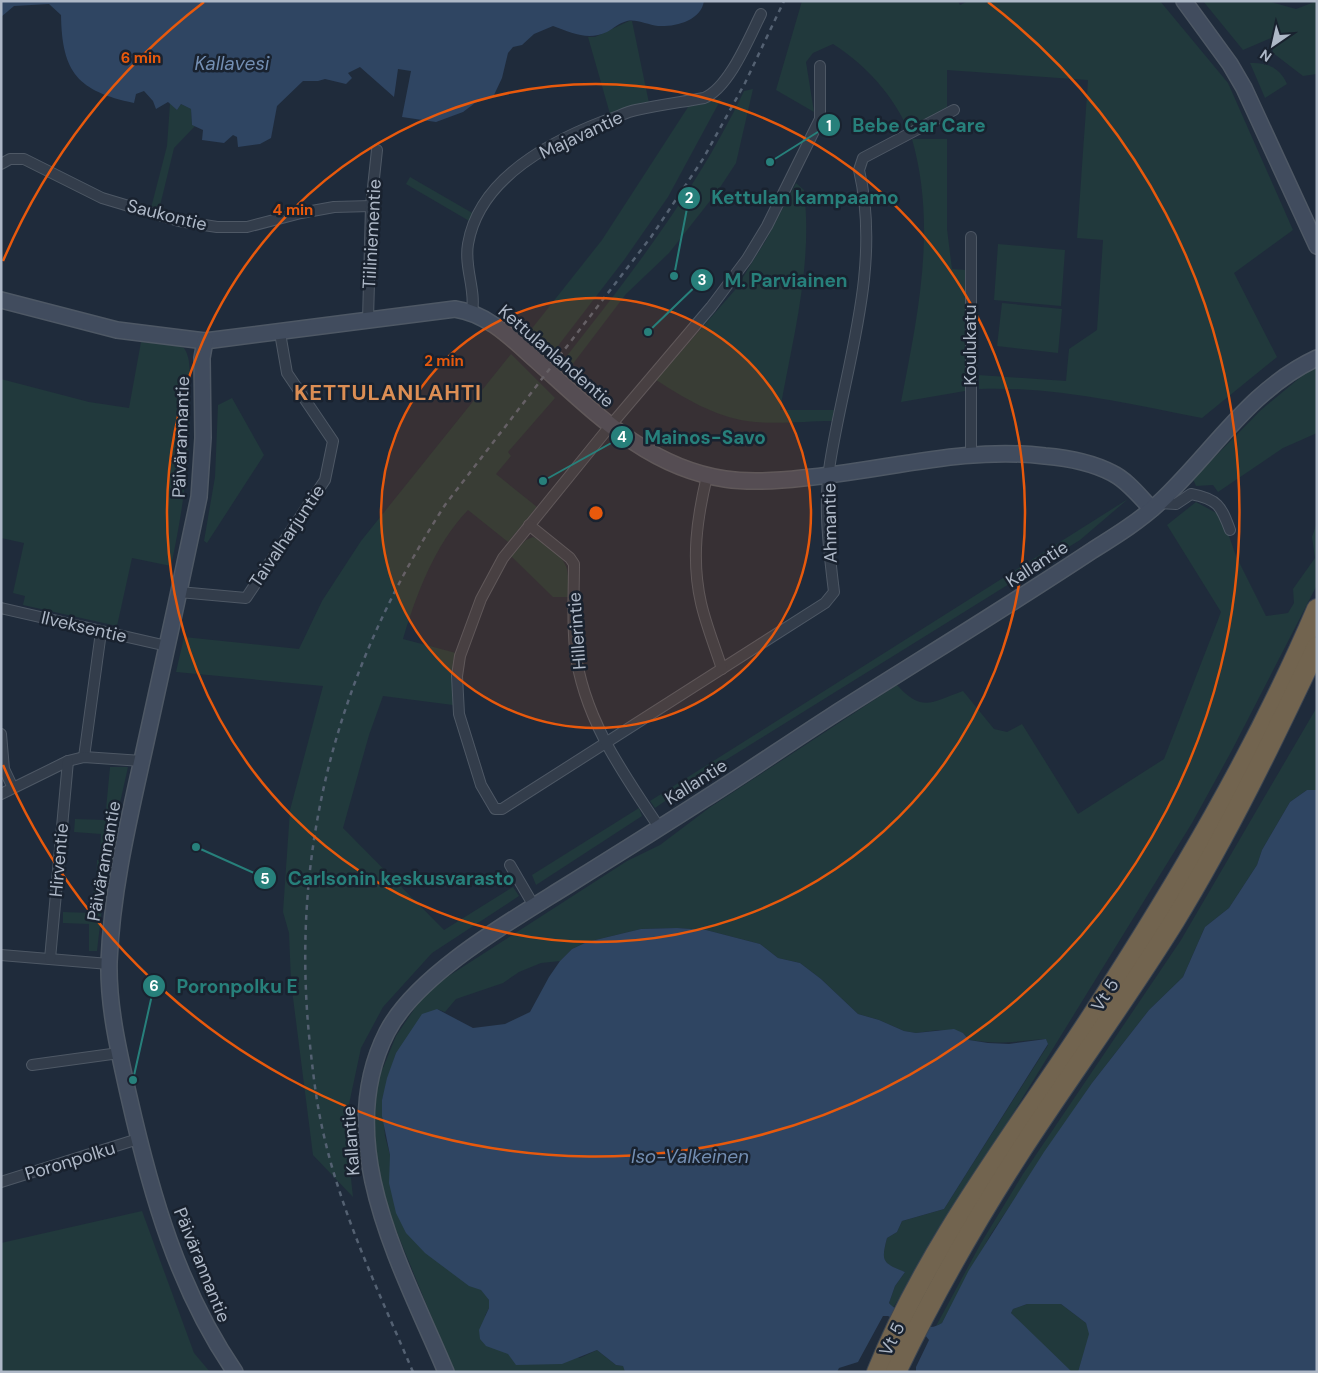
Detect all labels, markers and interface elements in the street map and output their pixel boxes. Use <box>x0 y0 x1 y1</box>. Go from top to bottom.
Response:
north arrow <box>1248 20 1298 70</box>
text: N <box>1256 45 1275 66</box>
text: 6 min <box>121 48 161 68</box>
water label: Kallavesi <box>195 51 270 76</box>
street label: Majavantie <box>535 105 627 165</box>
callout: Bebe Car Care <box>817 108 995 142</box>
text: Bebe Car Care <box>852 113 986 138</box>
text: 1 <box>826 116 832 136</box>
street label: Tiiliniementie <box>357 178 387 290</box>
callout: Kettulan kampaamo <box>677 181 909 215</box>
text: Kettulan kampaamo <box>711 185 899 210</box>
text: 2 <box>685 188 694 208</box>
street label: Saukontie <box>125 193 209 237</box>
text: 4 min <box>273 200 313 220</box>
callout: M. Parviainen <box>689 263 857 297</box>
text: M. Parviainen <box>724 268 848 293</box>
text: 3 <box>697 270 707 290</box>
street label: Kettulanlahdentie <box>493 299 619 413</box>
street label: Koulukatu <box>958 304 982 386</box>
text: 2 min <box>424 351 464 371</box>
street label: Päivärannantie <box>167 376 195 498</box>
district label: KETTULANLAHTI <box>294 378 482 407</box>
callout: Mainos-Savo <box>609 420 776 454</box>
text: Mainos-Savo <box>644 425 766 450</box>
text: 4 <box>617 427 627 447</box>
street label: Taivalharjuntie <box>244 480 330 592</box>
street label: Ahmantie <box>817 483 843 563</box>
centre of rings <box>587 504 605 522</box>
street label: Kallantie <box>1001 535 1073 593</box>
street label: Hillerintie <box>562 591 592 671</box>
street label: Ilveksentie <box>39 605 129 649</box>
street label: Kallantie <box>660 753 732 811</box>
street label: Päivärannantie <box>82 799 126 923</box>
street label: Hirventie <box>44 822 74 898</box>
callout: Carlsonin keskusvarasto <box>252 861 524 895</box>
text: Carlsonin keskusvarasto <box>288 866 514 891</box>
text: 5 <box>260 869 270 889</box>
callout: Poronpolku E <box>141 969 307 1003</box>
text: Poronpolku E <box>176 974 298 999</box>
street label: Vt 5 <box>1086 974 1124 1016</box>
text: 6 <box>149 976 159 996</box>
street label: Kallantie <box>337 1105 365 1177</box>
street label: Poronpolku <box>22 1136 118 1186</box>
water label: Iso-Valkeinen <box>631 1144 749 1169</box>
street label: Päivärannantie <box>168 1204 236 1326</box>
street label: Vt 5 <box>874 1318 910 1360</box>

